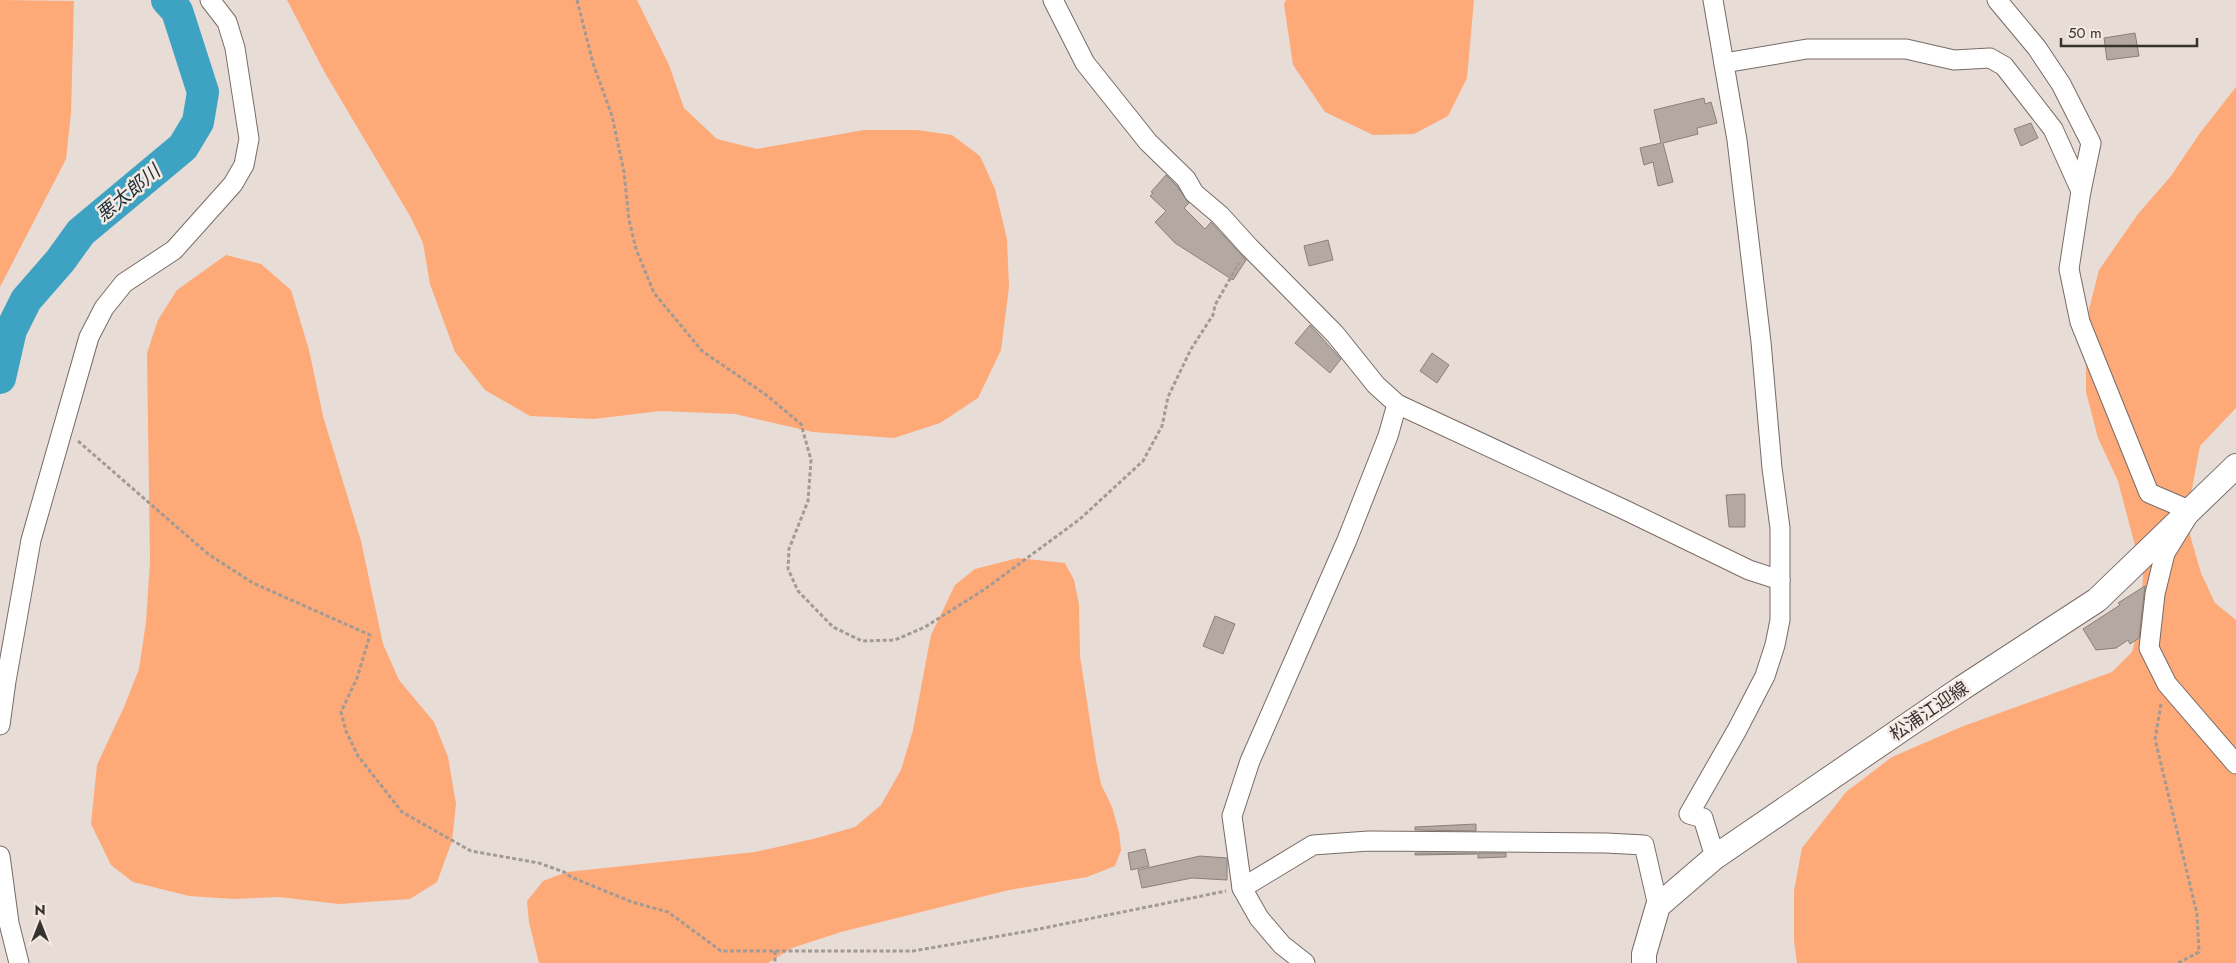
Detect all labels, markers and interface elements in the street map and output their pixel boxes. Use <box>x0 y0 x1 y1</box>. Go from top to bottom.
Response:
scale bar <box>2061 15 2197 47</box>
text: 50 m <box>2068 22 2102 44</box>
water label: 悪太郎川 <box>90 157 167 228</box>
street label: 松浦江迎線 <box>1884 675 1974 747</box>
north arrow <box>15 898 65 948</box>
text: N <box>34 900 46 920</box>

